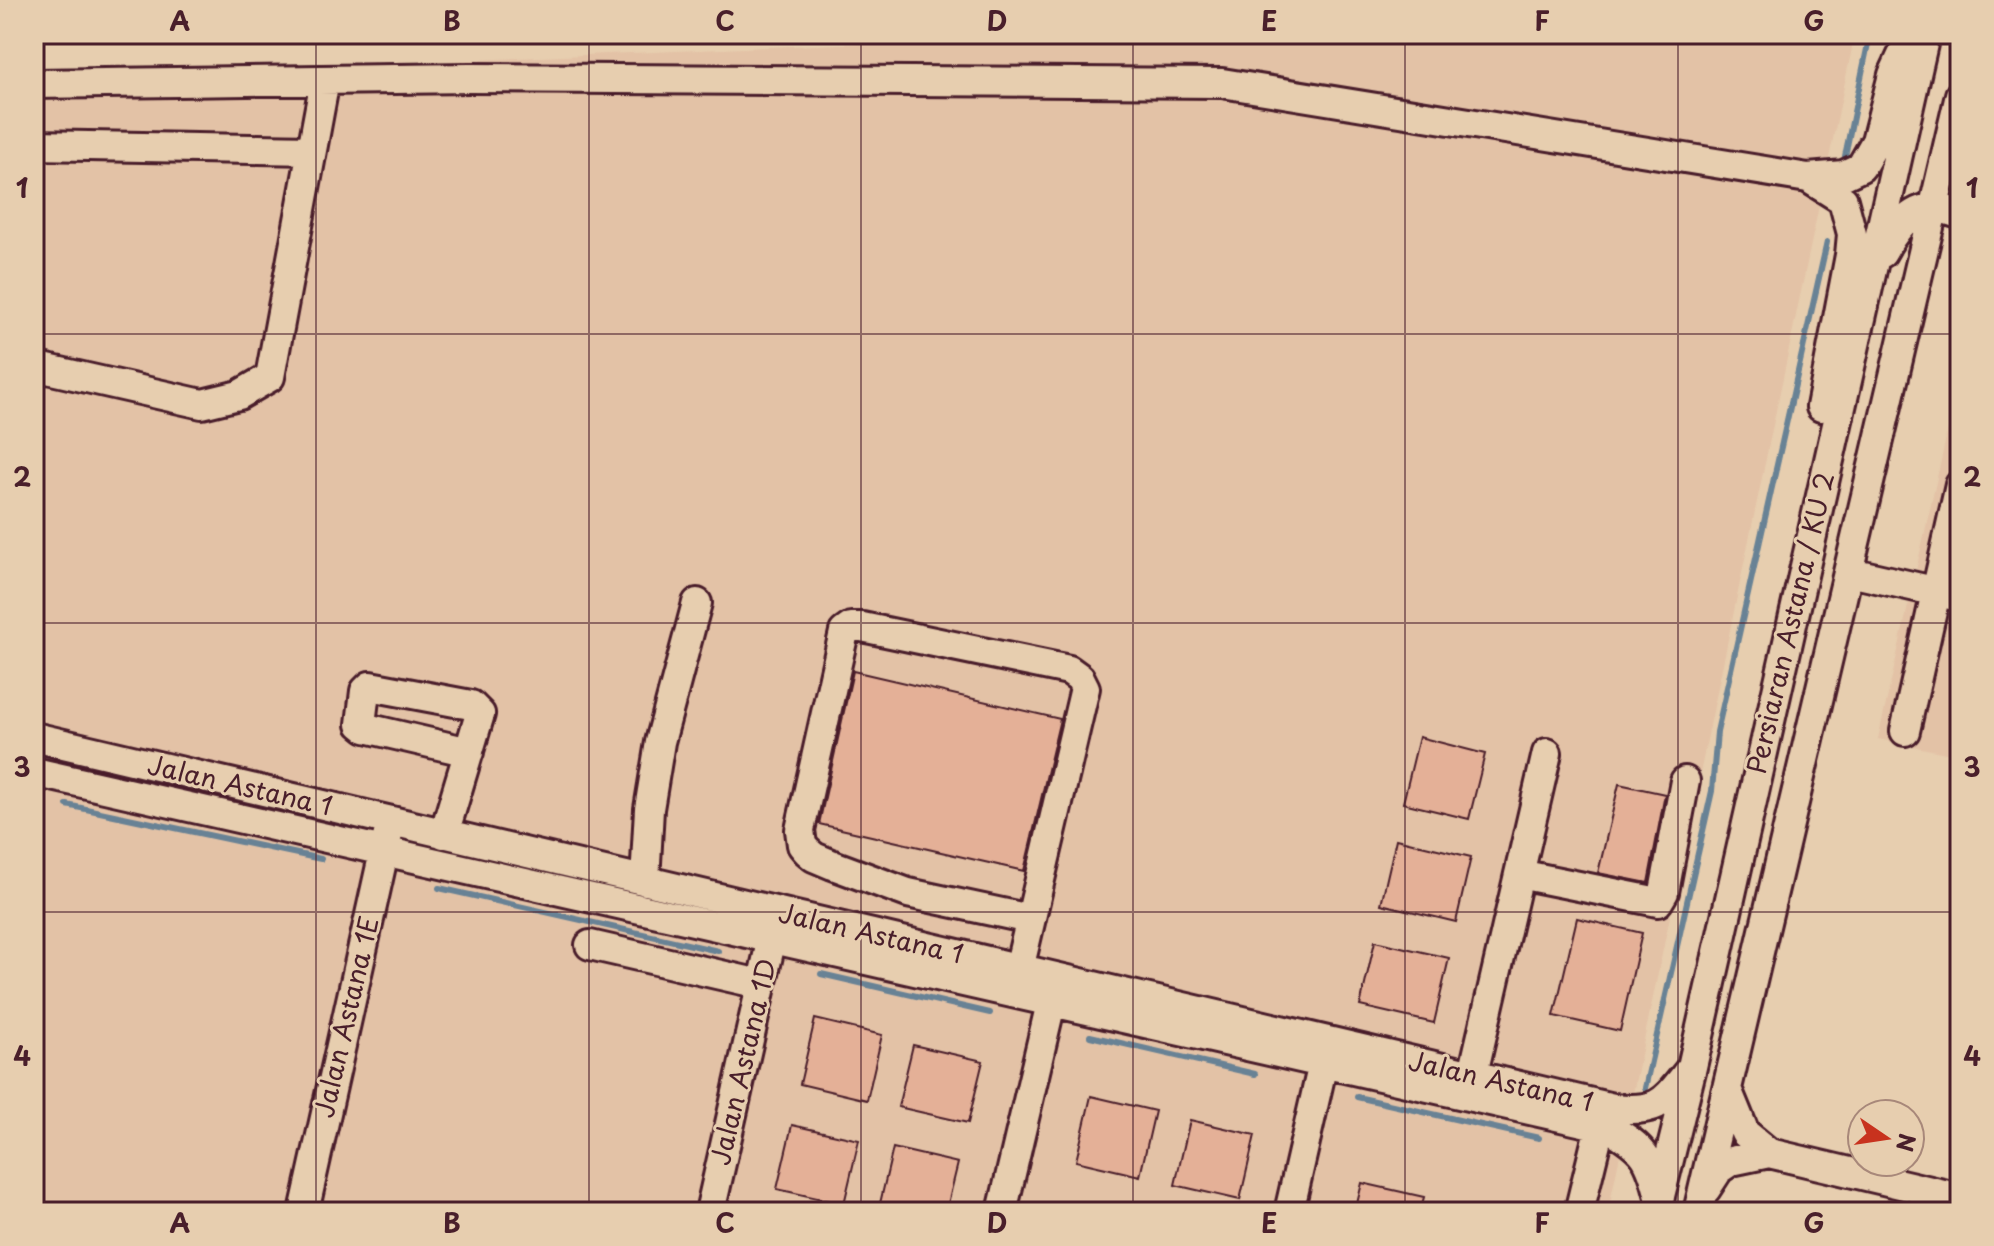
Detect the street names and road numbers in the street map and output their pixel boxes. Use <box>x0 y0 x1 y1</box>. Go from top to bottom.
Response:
street label: Persiaran Astana / KU 2 <box>1736 468 1843 777</box>
street label: Jalan Astana 1 <box>144 744 337 825</box>
street label: Jalan Astana 1 <box>775 892 968 973</box>
street label: Jalan Astana 1E <box>303 912 388 1121</box>
street label: Jalan Astana 1D <box>700 954 785 1169</box>
street label: Jalan Astana 1 <box>1405 1040 1598 1121</box>

